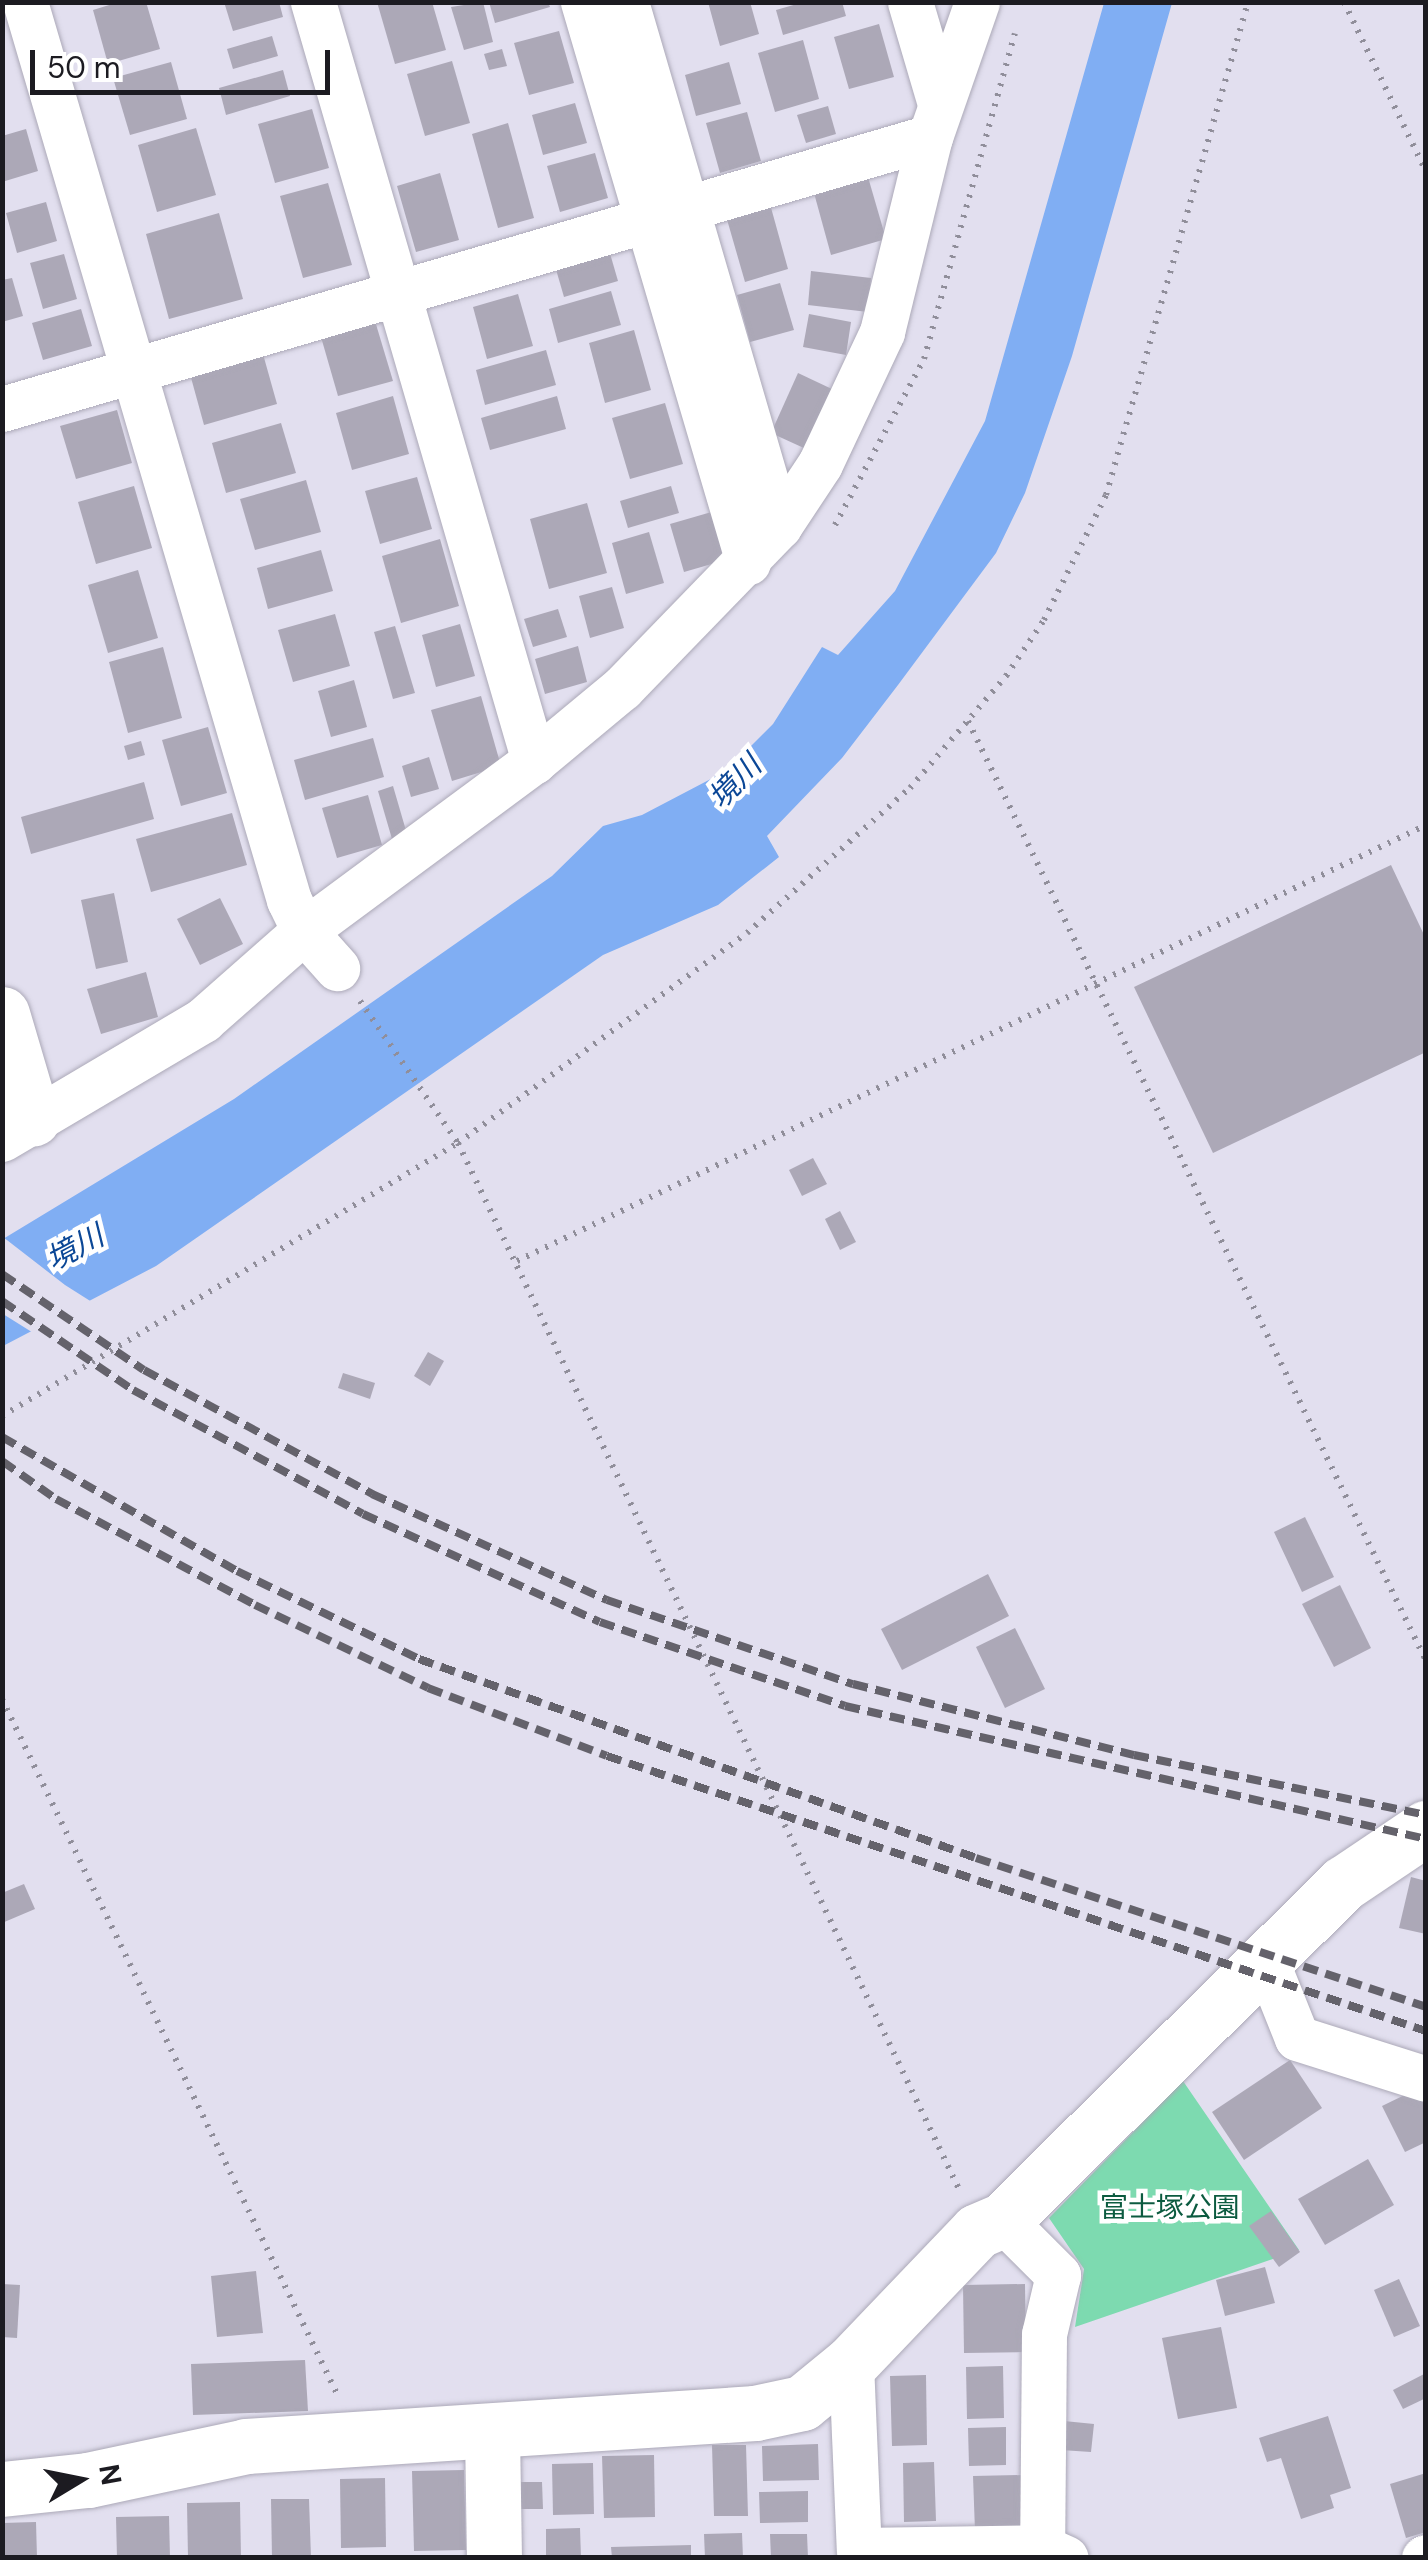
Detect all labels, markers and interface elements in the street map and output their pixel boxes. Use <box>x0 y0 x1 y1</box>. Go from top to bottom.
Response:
scale bar <box>35 30 335 92</box>
text: 50 m <box>47 48 121 87</box>
water label: 境川 <box>701 748 769 816</box>
water label: 境川 <box>40 1218 110 1278</box>
park label: 富士塚公園 <box>1100 2191 1240 2225</box>
north arrow <box>30 2430 130 2530</box>
text: N <box>90 2461 130 2488</box>

